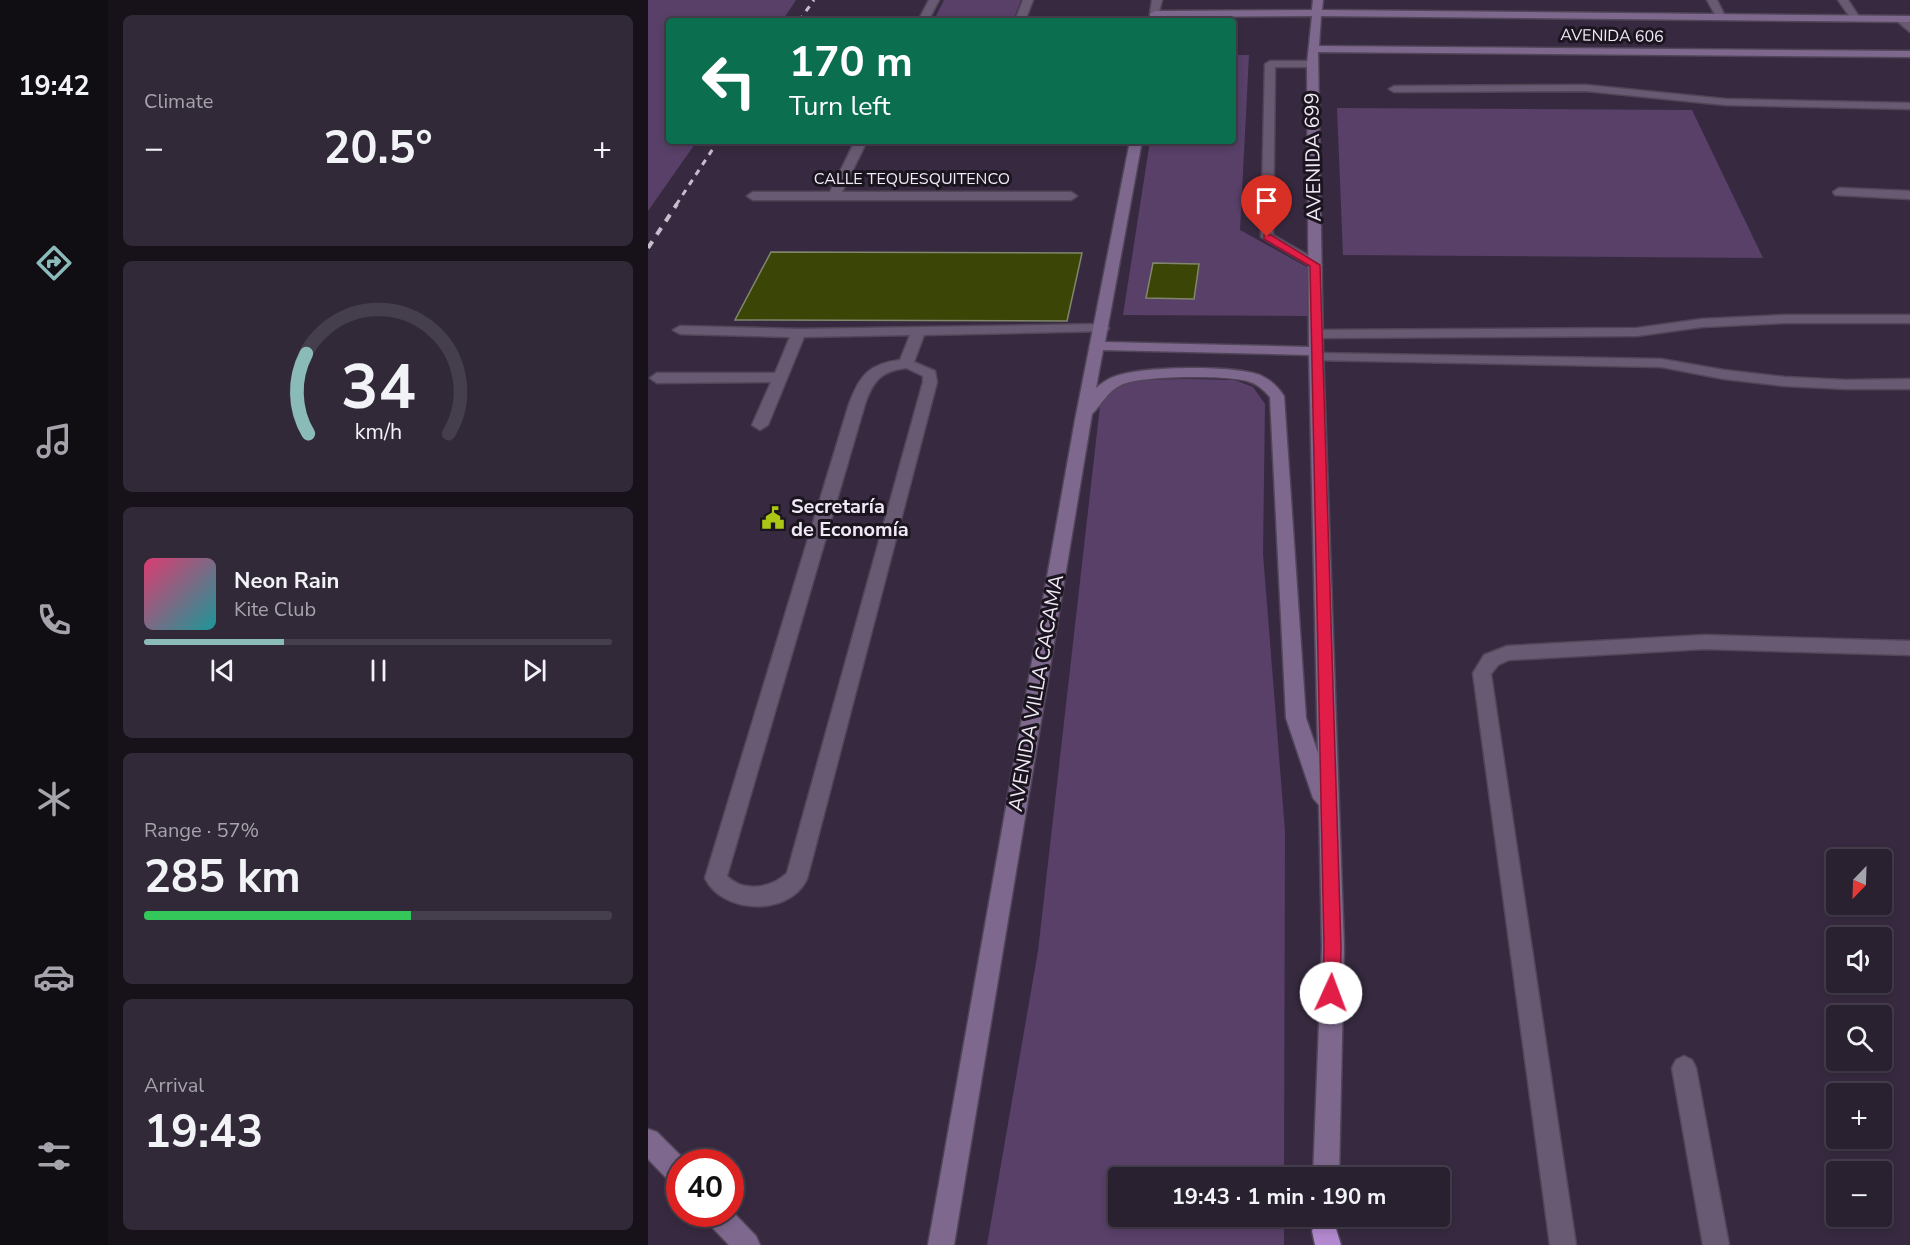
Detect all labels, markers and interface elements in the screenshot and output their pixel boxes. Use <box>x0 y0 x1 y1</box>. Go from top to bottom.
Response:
street label: AVENIDA 606 <box>1560 24 1664 48</box>
text: 170 m <box>789 34 913 91</box>
icon: left <box>690 42 768 120</box>
text: 19:42 <box>18 68 90 105</box>
text: Climate <box>144 88 213 115</box>
text: Turn left <box>789 88 890 125</box>
street label: AVENIDA 699 <box>1298 92 1328 222</box>
text: 20.5° <box>323 118 433 179</box>
text: − <box>144 126 164 171</box>
text: + <box>592 126 612 171</box>
street label: CALLE TEQUESQUITENCO <box>814 168 1010 190</box>
pin <box>1241 175 1292 237</box>
icon: arrive <box>1250 184 1283 217</box>
icon: directions <box>33 242 75 284</box>
text: 34 <box>341 345 415 430</box>
text: km/h <box>354 417 402 447</box>
icon: music <box>33 420 75 462</box>
place label: Secretaría de Economía <box>791 493 909 543</box>
public building icon: Secretaría de Economía <box>760 505 786 531</box>
text: Neon Rain <box>234 566 339 596</box>
street label: AVENIDA VILLA CACAMA <box>1002 572 1070 813</box>
text: Kite Club <box>234 596 316 623</box>
icon: phone <box>33 599 75 641</box>
icon: previous <box>206 654 239 687</box>
icon: pause <box>362 654 395 687</box>
icon: next <box>518 654 551 687</box>
icon: climate <box>33 778 75 820</box>
text: Range · 57% <box>144 817 259 844</box>
text: 285 km <box>144 847 301 908</box>
north arrow <box>1826 849 1892 915</box>
map controls <box>1826 849 1892 1227</box>
button: sound <box>1826 927 1892 993</box>
icon: car <box>33 956 75 998</box>
position arrow <box>1299 961 1363 1025</box>
button: search <box>1826 1005 1892 1071</box>
text: Arrival <box>144 1072 204 1099</box>
button: + <box>1826 1083 1892 1149</box>
text: 19:43 <box>144 1102 263 1163</box>
icon: filters <box>33 1135 75 1177</box>
speed limit sign: 40 <box>666 1149 744 1227</box>
button: − <box>1826 1161 1892 1227</box>
text: 19:43 · 1 min · 190 m <box>1172 1182 1386 1212</box>

